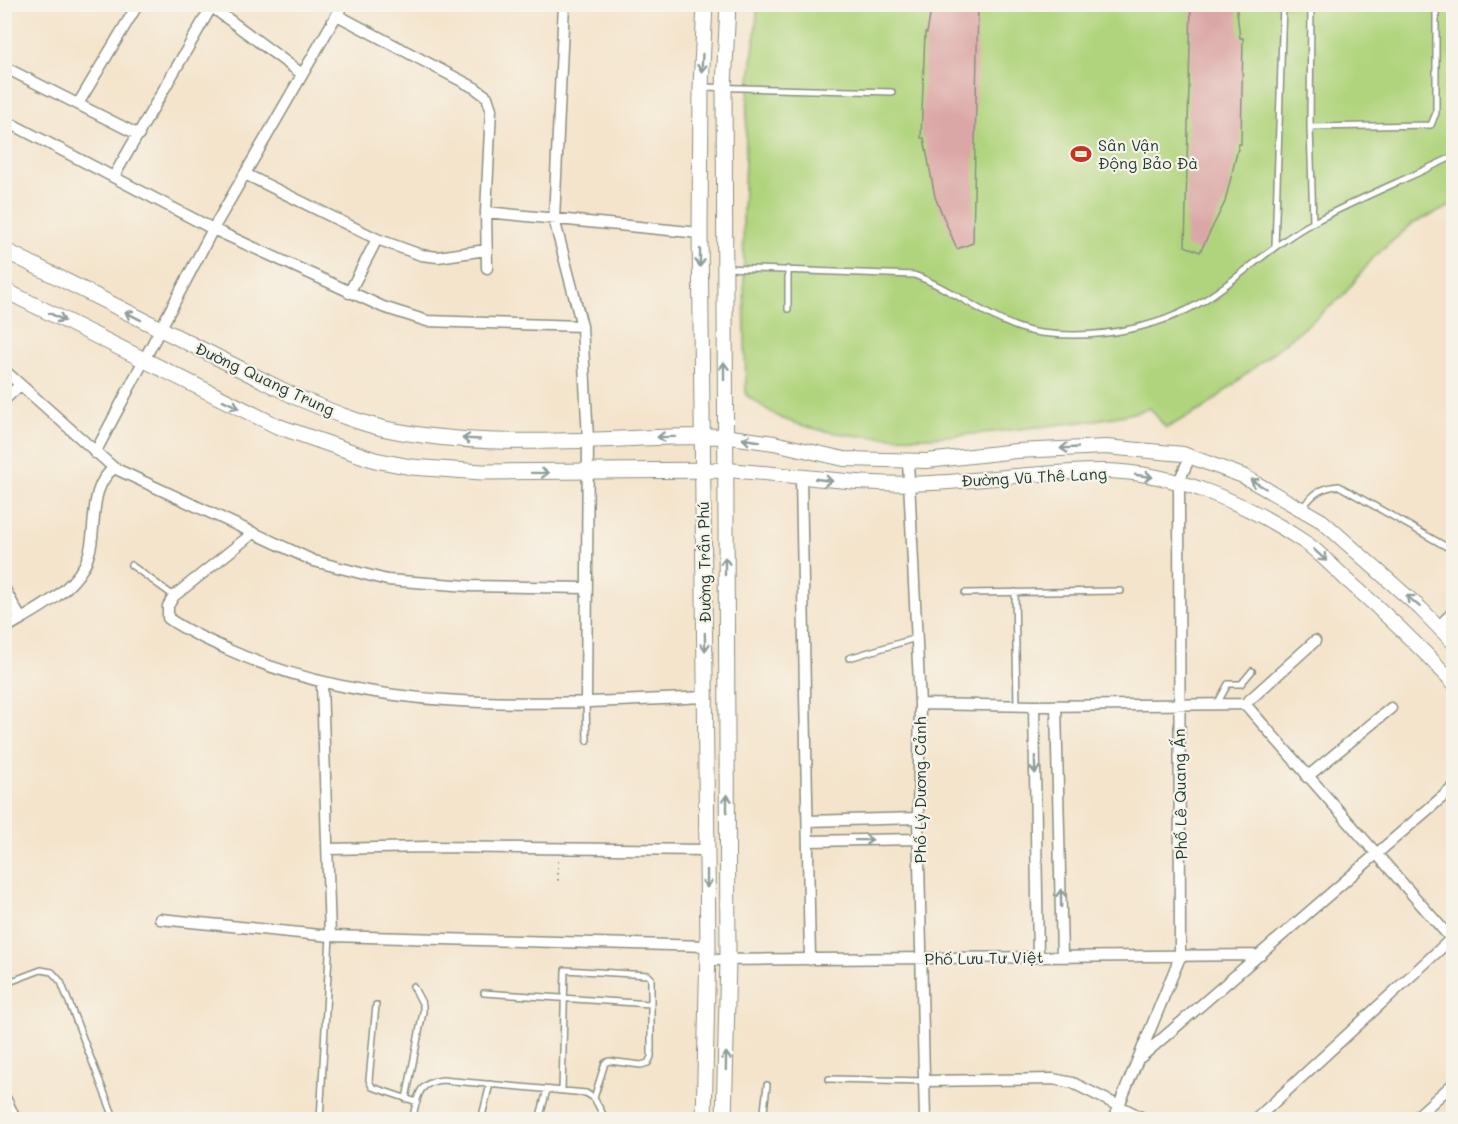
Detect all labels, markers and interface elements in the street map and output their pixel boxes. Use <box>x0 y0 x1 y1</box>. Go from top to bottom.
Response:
one-way arrow <box>696 52 707 72</box>
place label: Sân Vận Động Bảo Đà <box>1098 134 1198 173</box>
sports icon: Sân Vận Động Bảo Đà <box>1069 142 1093 166</box>
one-way arrow <box>694 247 706 267</box>
one-way arrow <box>125 309 143 321</box>
one-way arrow <box>47 312 65 323</box>
street label: Đường Quang Trung <box>192 337 338 420</box>
one-way arrow <box>718 362 730 382</box>
one-way arrow <box>222 398 240 410</box>
one-way arrow <box>656 431 676 443</box>
one-way arrow <box>461 433 481 444</box>
one-way arrow <box>742 434 761 445</box>
one-way arrow <box>1060 443 1080 454</box>
street label: Đường Vũ Thê Lang <box>961 462 1107 491</box>
one-way arrow <box>530 468 550 479</box>
one-way arrow <box>1134 471 1154 482</box>
one-way arrow <box>814 475 834 486</box>
one-way arrow <box>1250 478 1267 490</box>
street label: Đường Trần Phú <box>692 501 715 623</box>
one-way arrow <box>1312 548 1327 562</box>
one-way arrow <box>719 557 731 577</box>
one-way arrow <box>1406 594 1421 608</box>
one-way arrow <box>699 631 711 651</box>
street label: Phố Lý Dương Cảnh <box>909 716 930 864</box>
street label: Phố Lê Quang Ấn <box>1168 728 1191 860</box>
one-way arrow <box>1029 754 1041 774</box>
one-way arrow <box>721 794 733 814</box>
one-way arrow <box>853 834 873 846</box>
one-way arrow <box>701 868 713 888</box>
one-way arrow <box>1055 888 1067 908</box>
street label: Phố Lưu Tư Việt <box>924 946 1044 969</box>
one-way arrow <box>720 1052 732 1072</box>

